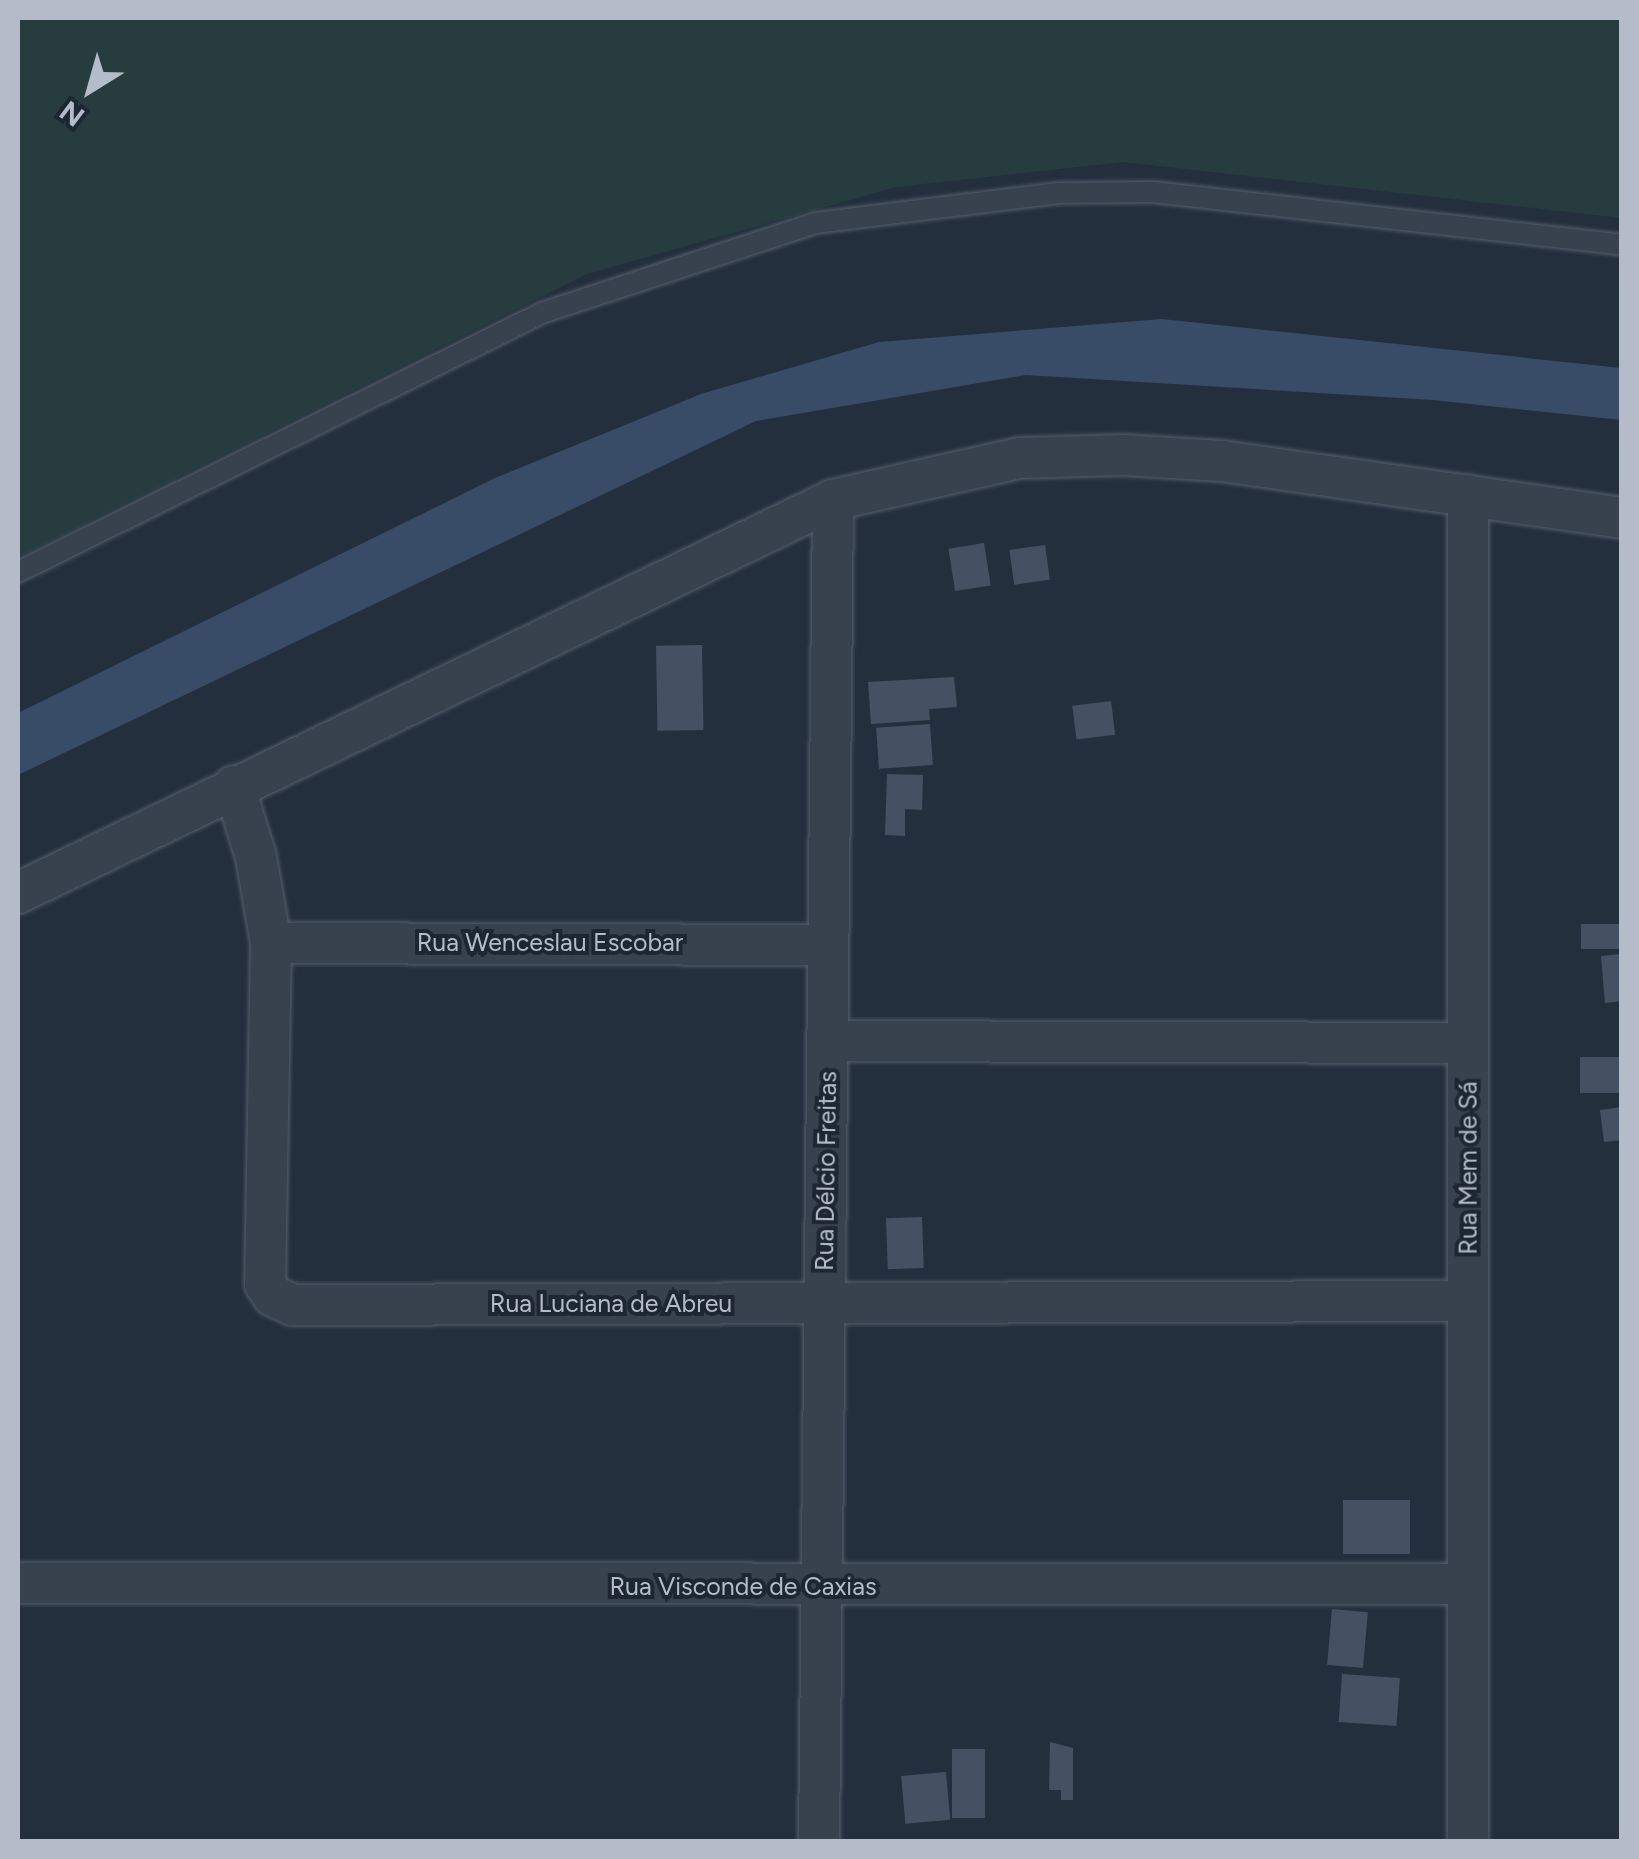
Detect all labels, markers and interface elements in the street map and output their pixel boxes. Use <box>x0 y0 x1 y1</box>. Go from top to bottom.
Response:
north arrow <box>40 40 140 140</box>
text: N <box>53 94 91 134</box>
street label: Rua Wenceslau Escobar <box>417 927 683 957</box>
street label: Rua Délcio Freitas <box>809 1071 843 1271</box>
street label: Rua Mem de Sá <box>1453 1081 1483 1255</box>
street label: Rua Luciana de Abreu <box>490 1288 732 1318</box>
street label: Rua Visconde de Caxias <box>609 1571 877 1601</box>

